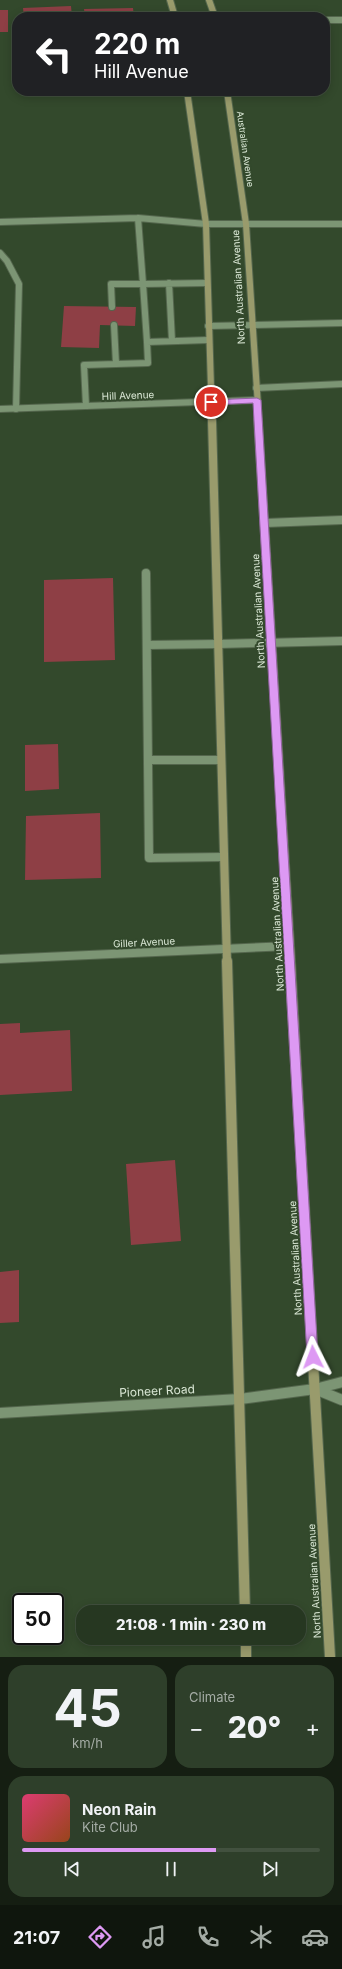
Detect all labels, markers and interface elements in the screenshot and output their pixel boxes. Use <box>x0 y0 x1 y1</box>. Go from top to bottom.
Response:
text: 220 m <box>94 27 180 61</box>
icon: left <box>28 28 80 80</box>
text: Hill Avenue <box>94 61 189 82</box>
street label: Australian Avenue <box>235 110 256 188</box>
street label: North Australian Avenue <box>229 229 247 344</box>
pin <box>194 385 228 419</box>
street label: Hill Avenue <box>101 388 155 402</box>
icon: arrive <box>200 391 222 413</box>
street label: North Australian Avenue <box>249 553 267 668</box>
street label: North Australian Avenue <box>268 876 286 991</box>
street label: Giller Avenue <box>113 934 176 950</box>
street label: North Australian Avenue <box>286 1200 304 1315</box>
position arrow <box>292 1336 334 1378</box>
street label: Pioneer Road <box>119 1381 195 1400</box>
street label: North Australian Avenue <box>305 1523 323 1638</box>
speed limit sign: 50 <box>12 1593 64 1645</box>
text: 21:08 · 1 min · 230 m <box>116 1615 266 1634</box>
text: 45 <box>53 1677 122 1740</box>
text: Climate <box>189 1689 235 1705</box>
text: 20° <box>228 1709 281 1745</box>
text: − <box>189 1715 204 1741</box>
text: + <box>305 1715 320 1741</box>
text: km/h <box>72 1735 103 1751</box>
text: Neon Rain <box>82 1800 156 1819</box>
text: Kite Club <box>82 1819 138 1835</box>
icon: previous <box>61 1858 83 1880</box>
icon: pause <box>160 1858 182 1880</box>
icon: next <box>259 1858 281 1880</box>
icon: directions <box>86 1923 114 1951</box>
icon: music <box>140 1923 168 1951</box>
icon: phone <box>194 1923 222 1951</box>
icon: climate <box>247 1923 275 1951</box>
icon: car <box>301 1923 329 1951</box>
text: 21:07 <box>13 1927 60 1948</box>

